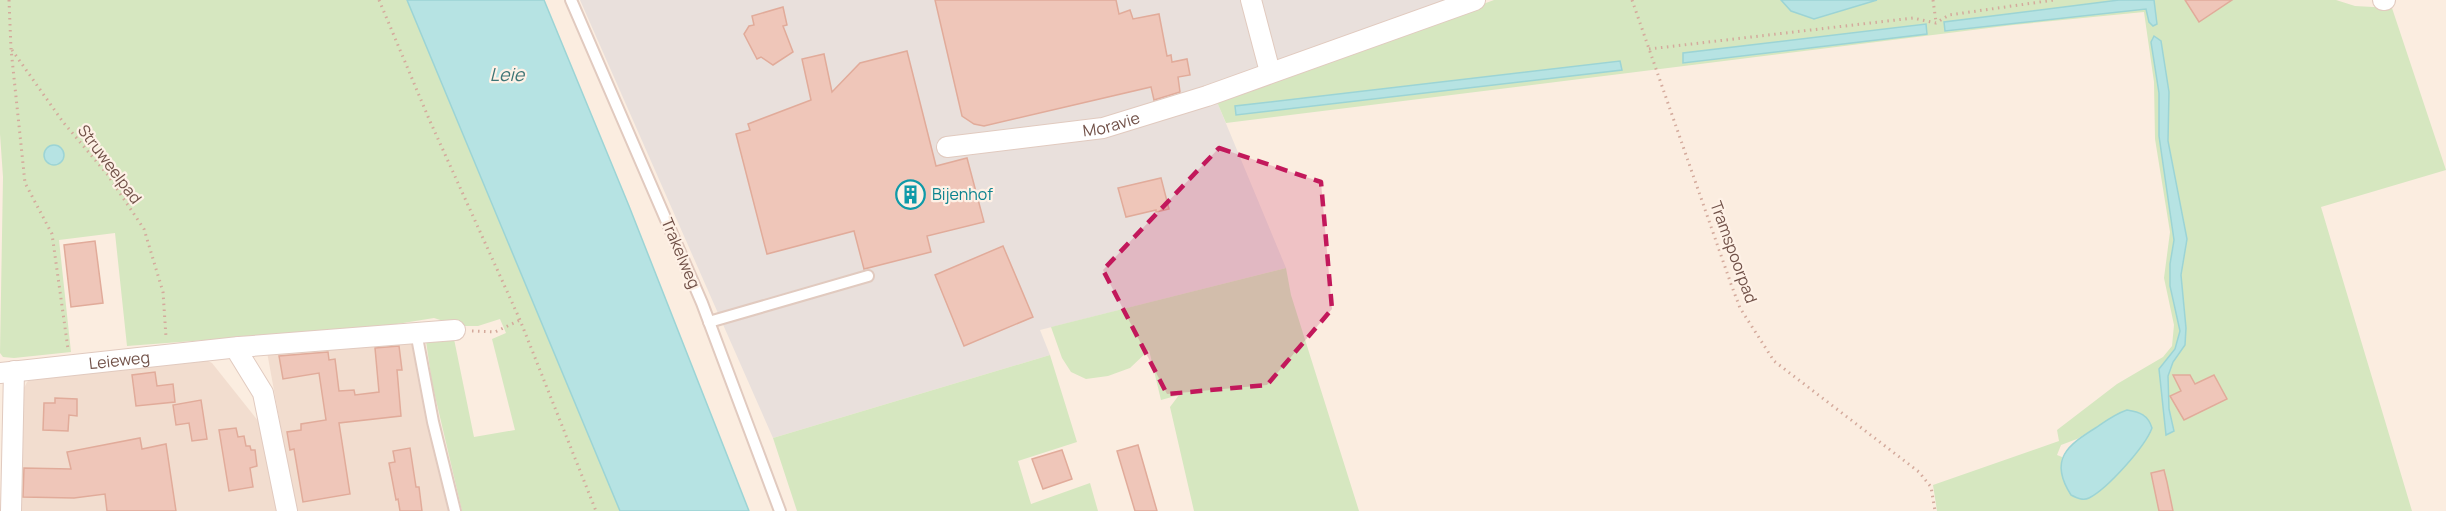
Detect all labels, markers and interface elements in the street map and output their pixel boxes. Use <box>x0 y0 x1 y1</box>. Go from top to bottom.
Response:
water label: Leie <box>490 62 526 86</box>
street label: Moravie <box>1082 106 1143 141</box>
street label: Struweelpad <box>73 120 147 208</box>
building icon: Bijenhof <box>895 178 927 210</box>
place label: Bijenhof <box>932 183 993 205</box>
street label: Tramspoorpad <box>1705 198 1763 306</box>
street label: Trakelweg <box>656 214 706 292</box>
street label: Leieweg <box>88 346 151 374</box>

